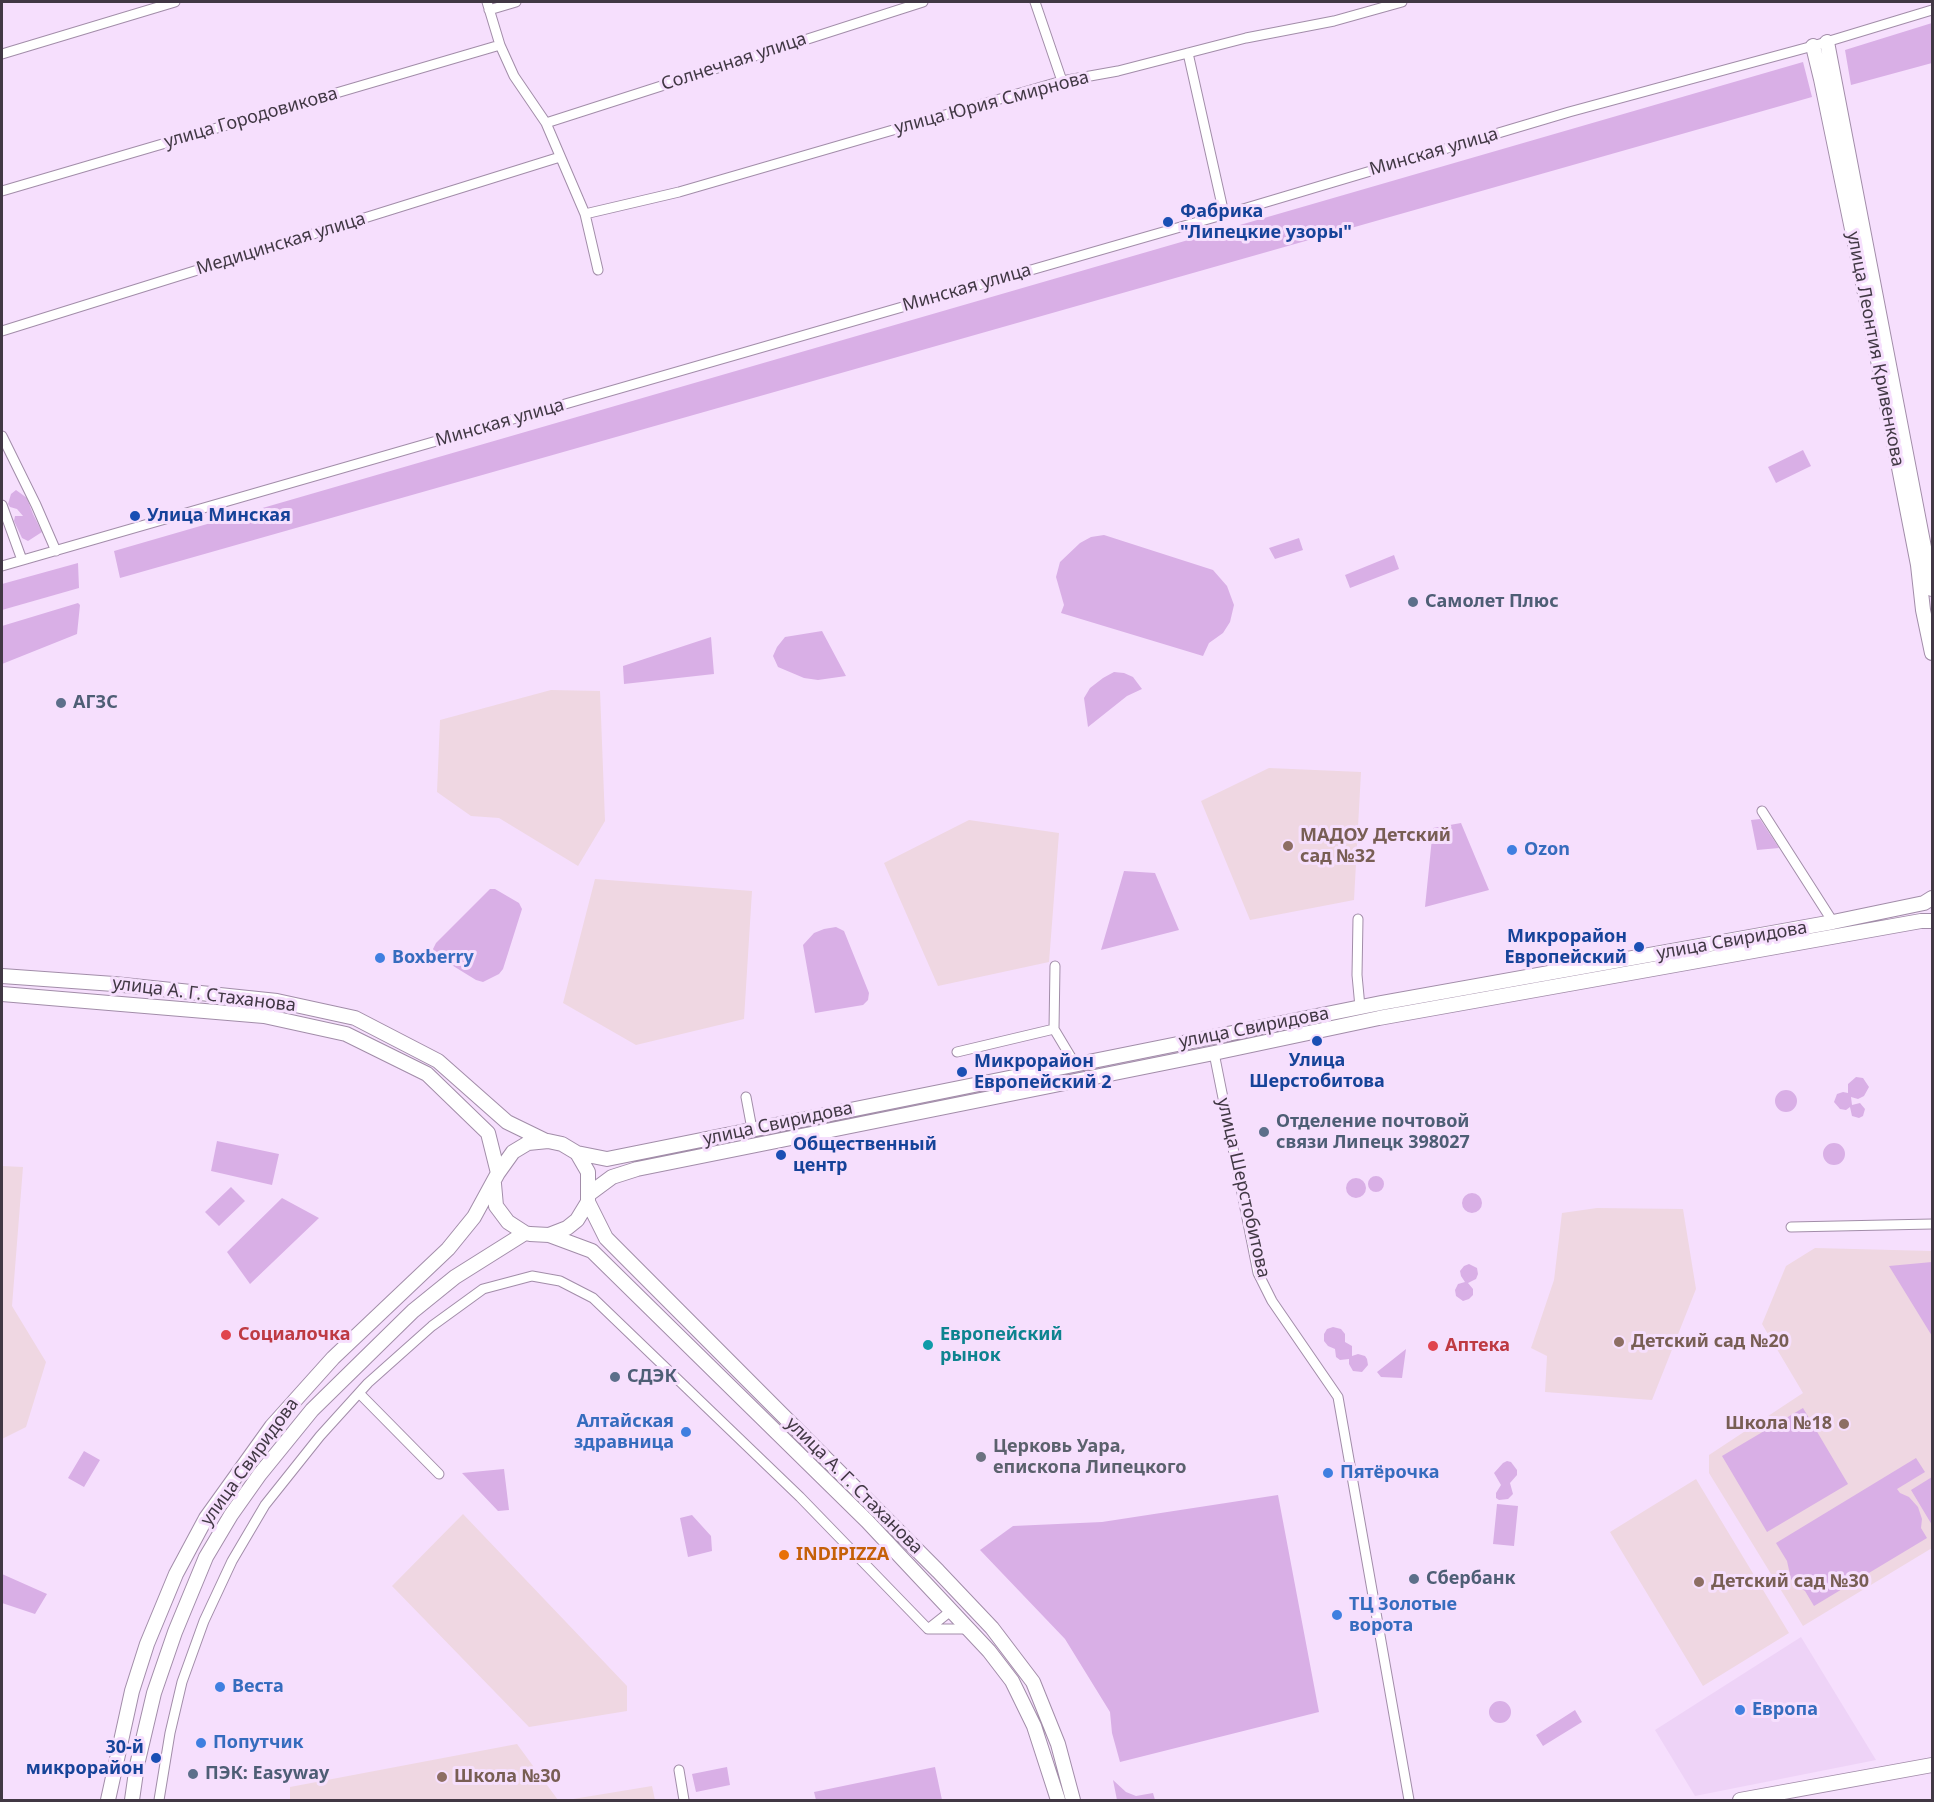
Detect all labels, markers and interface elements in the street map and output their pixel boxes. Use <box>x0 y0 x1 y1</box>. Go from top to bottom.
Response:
street label: Солнечная улица <box>659 28 809 96</box>
street label: улица Юрия Смирнова <box>892 67 1092 139</box>
street label: улица Городовикова <box>162 83 340 153</box>
street label: Минская улица <box>1367 123 1501 181</box>
place label: Фабрика "Липецкие узоры" <box>1180 201 1352 244</box>
street label: Медицинская улица <box>194 208 368 280</box>
marker: Фабрика "Липецкие узоры" <box>1161 215 1175 229</box>
street label: улица Леонтия Кривенкова <box>1842 230 1908 468</box>
street label: Минская улица <box>900 259 1034 317</box>
street label: Минская улица <box>433 394 567 452</box>
place label: Улица Минская <box>147 505 291 527</box>
marker: Улица Минская <box>128 509 142 523</box>
place label: Самолет Плюс <box>1425 591 1559 613</box>
marker: Самолет Плюс <box>1406 595 1420 609</box>
place label: АГЗС <box>73 692 118 714</box>
marker: АГЗС <box>54 696 68 710</box>
place label: МАДОУ Детский сад №32 <box>1300 825 1451 868</box>
marker: МАДОУ Детский сад №32 <box>1281 839 1295 853</box>
place label: Ozon <box>1524 839 1570 861</box>
marker: Ozon <box>1505 843 1519 857</box>
street label: улица Свиридова <box>1655 917 1809 965</box>
place label: Микрорайон Европейский <box>1504 926 1627 968</box>
marker: Микрорайон Европейский <box>1632 940 1646 954</box>
place label: Boxberry <box>392 947 474 969</box>
marker: Boxberry <box>373 951 387 965</box>
street label: улица А. Г. Стаханова <box>111 973 297 1017</box>
street label: улица Свиридова <box>1177 1003 1331 1053</box>
marker: Улица Шерстобитова <box>1310 1034 1324 1048</box>
place label: Улица Шерстобитова <box>1249 1050 1385 1092</box>
place label: Микрорайон Европейский 2 <box>974 1051 1112 1094</box>
marker: Микрорайон Европейский 2 <box>955 1065 969 1079</box>
street label: улица Шерстобитова <box>1212 1096 1274 1280</box>
street label: улица Свиридова <box>701 1098 855 1150</box>
place label: Отделение почтовой связи Липецк 398027 <box>1276 1111 1470 1154</box>
marker: Отделение почтовой связи Липецк 398027 <box>1257 1125 1271 1139</box>
place label: Общественный центр <box>793 1134 937 1176</box>
marker: Общественный центр <box>774 1148 788 1162</box>
place label: Социалочка <box>238 1324 350 1346</box>
place label: Европейский рынок <box>940 1324 1063 1366</box>
marker: Социалочка <box>219 1328 233 1342</box>
place label: Детский сад №20 <box>1631 1331 1789 1353</box>
place label: Аптека <box>1445 1335 1510 1357</box>
marker: Детский сад №20 <box>1612 1335 1626 1349</box>
marker: Европейский рынок <box>921 1338 935 1352</box>
marker: Аптека <box>1426 1339 1440 1353</box>
place label: СДЭК <box>627 1366 677 1388</box>
marker: СДЭК <box>608 1370 622 1384</box>
street label: улица Свиридова <box>196 1394 304 1530</box>
place label: Алтайская здравница <box>574 1411 674 1454</box>
street label: улица А. Г. Стаханова <box>781 1413 927 1559</box>
place label: Школа №18 <box>1725 1413 1832 1435</box>
marker: Школа №18 <box>1837 1417 1851 1431</box>
marker: Алтайская здравница <box>679 1425 693 1439</box>
place label: Церковь Уара, епископа Липецкого <box>993 1436 1186 1478</box>
marker: Церковь Уара, епископа Липецкого <box>974 1450 988 1464</box>
place label: Пятёрочка <box>1340 1462 1439 1484</box>
marker: Пятёрочка <box>1321 1466 1335 1480</box>
place label: INDIPIZZA <box>796 1544 889 1566</box>
marker: INDIPIZZA <box>777 1548 791 1562</box>
place label: Сбербанк <box>1426 1568 1516 1590</box>
place label: Детский сад №30 <box>1711 1571 1869 1593</box>
marker: Сбербанк <box>1407 1572 1421 1586</box>
marker: Детский сад №30 <box>1692 1575 1706 1589</box>
place label: ТЦ Золотые ворота <box>1349 1594 1457 1636</box>
marker: ТЦ Золотые ворота <box>1330 1608 1344 1622</box>
place label: Веста <box>232 1676 284 1698</box>
marker: Веста <box>213 1680 227 1694</box>
place label: Европа <box>1752 1699 1818 1721</box>
marker: Европа <box>1733 1703 1747 1717</box>
place label: Попутчик <box>213 1732 304 1754</box>
marker: Попутчик <box>194 1736 208 1750</box>
place label: 30-й микрорайон <box>26 1737 144 1780</box>
marker: 30-й микрорайон <box>149 1751 163 1765</box>
place label: ПЭК: Easyway <box>205 1763 329 1785</box>
place label: Школа №30 <box>454 1766 561 1788</box>
marker: ПЭК: Easyway <box>186 1767 200 1781</box>
marker: Школа №30 <box>435 1770 449 1784</box>

